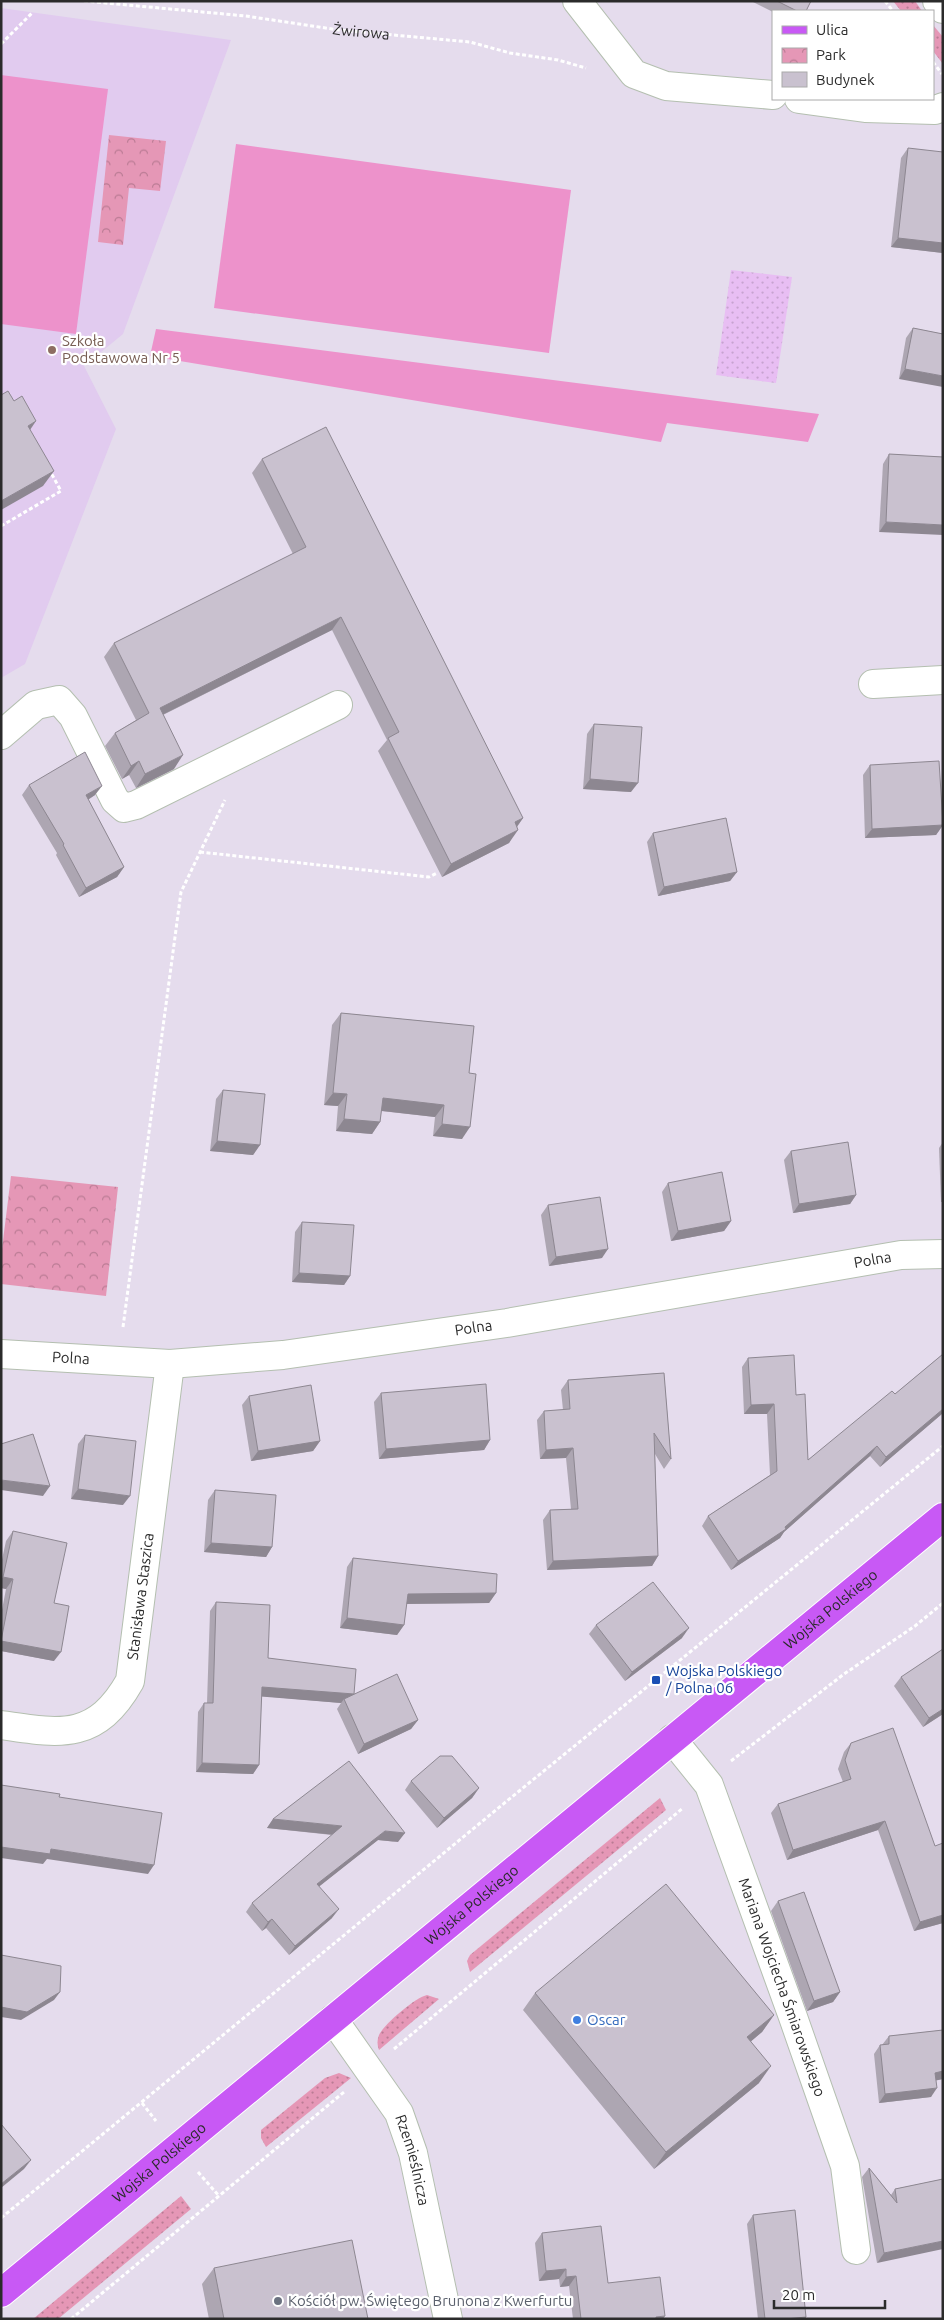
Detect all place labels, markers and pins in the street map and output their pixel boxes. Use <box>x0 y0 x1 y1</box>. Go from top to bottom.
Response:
place label: Szkoła Podstawowa Nr 5 <box>62 332 180 366</box>
marker: Szkoła Podstawowa Nr 5 <box>46 344 58 356</box>
place label: Wojska Polskiego / Polna 06 <box>665 1662 782 1696</box>
marker: Wojska Polskiego / Polna 06 <box>650 1674 662 1686</box>
place label: Oscar <box>587 2011 626 2028</box>
marker: Oscar <box>571 2014 583 2026</box>
place label: Kościół pw. Świętego Brunona z Kwerfurtu <box>288 2292 572 2309</box>
marker: Kościół pw. Świętego Brunona z Kwerfurtu <box>272 2295 284 2307</box>

